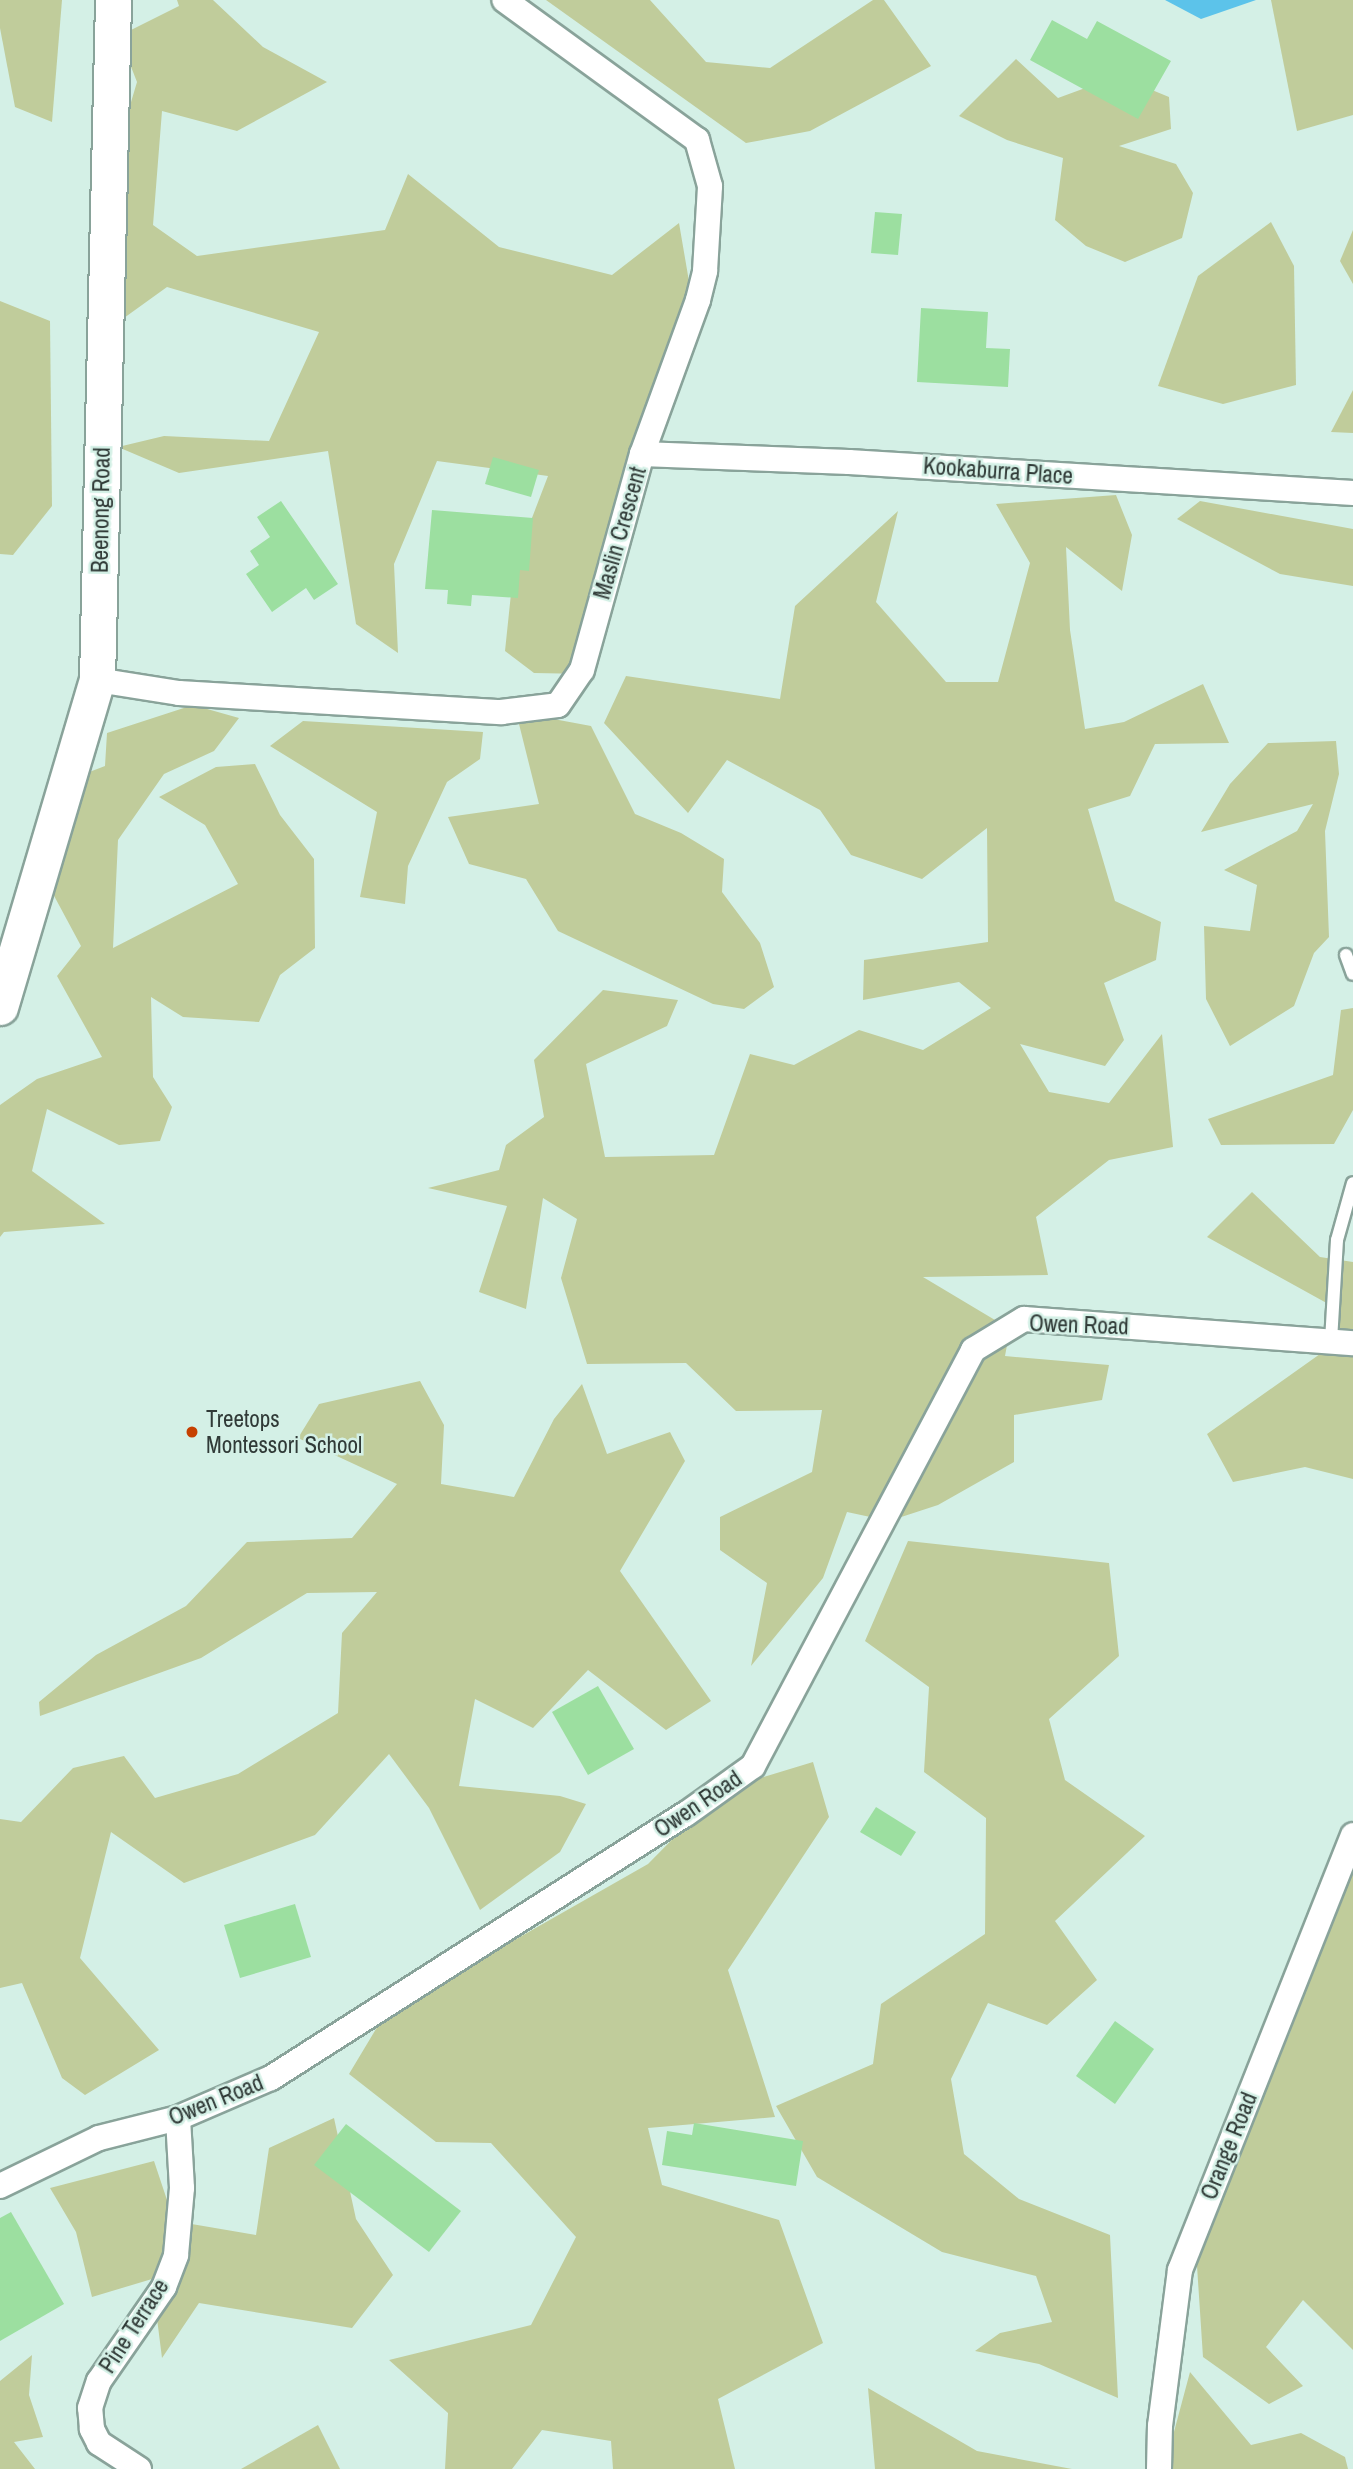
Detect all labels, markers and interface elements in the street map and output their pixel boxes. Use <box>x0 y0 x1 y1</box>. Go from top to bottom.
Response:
street label: Beenong Road <box>86 447 116 573</box>
street label: Kookaburra Place <box>922 452 1074 490</box>
street label: Maslin Crescent <box>588 464 652 602</box>
street label: Owen Road <box>1029 1309 1129 1341</box>
place label: Treetops Montessori School <box>206 1405 362 1459</box>
marker: Treetops Montessori School <box>184 1424 200 1440</box>
street label: Owen Road <box>649 1765 747 1843</box>
street label: Owen Road <box>165 2069 267 2131</box>
street label: Orange Road <box>1195 2088 1263 2204</box>
street label: Pine Terrace <box>93 2274 175 2378</box>

